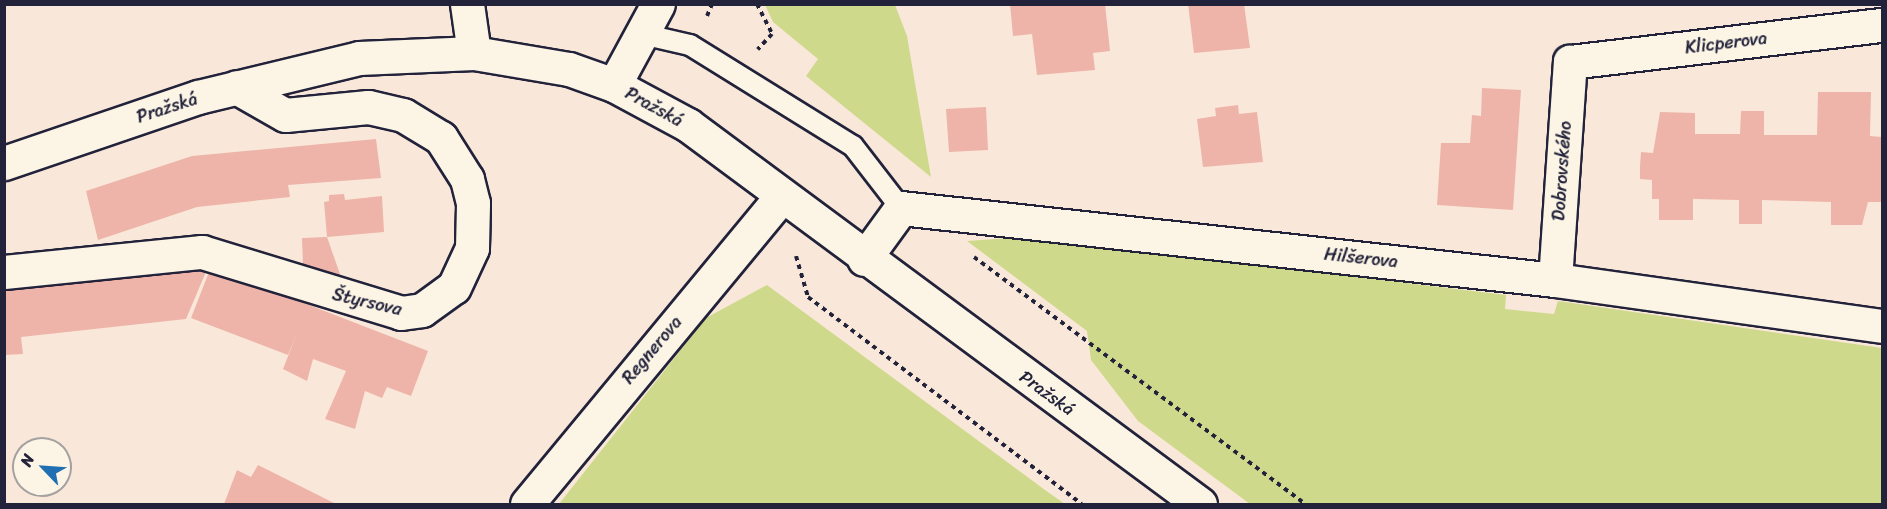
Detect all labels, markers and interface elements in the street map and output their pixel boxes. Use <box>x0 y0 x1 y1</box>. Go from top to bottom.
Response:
street label: Klicperova <box>1684 27 1768 59</box>
street label: Pražská <box>621 82 687 132</box>
street label: Pražská <box>134 88 200 128</box>
street label: Dobrovského <box>1548 120 1576 222</box>
street label: Hilšerova <box>1323 243 1399 273</box>
street label: Štyrsova <box>330 284 404 320</box>
street label: Regnerova <box>617 312 687 388</box>
street label: Pražská <box>1015 366 1079 420</box>
north arrow <box>12 437 72 497</box>
text: N <box>12 449 43 471</box>

